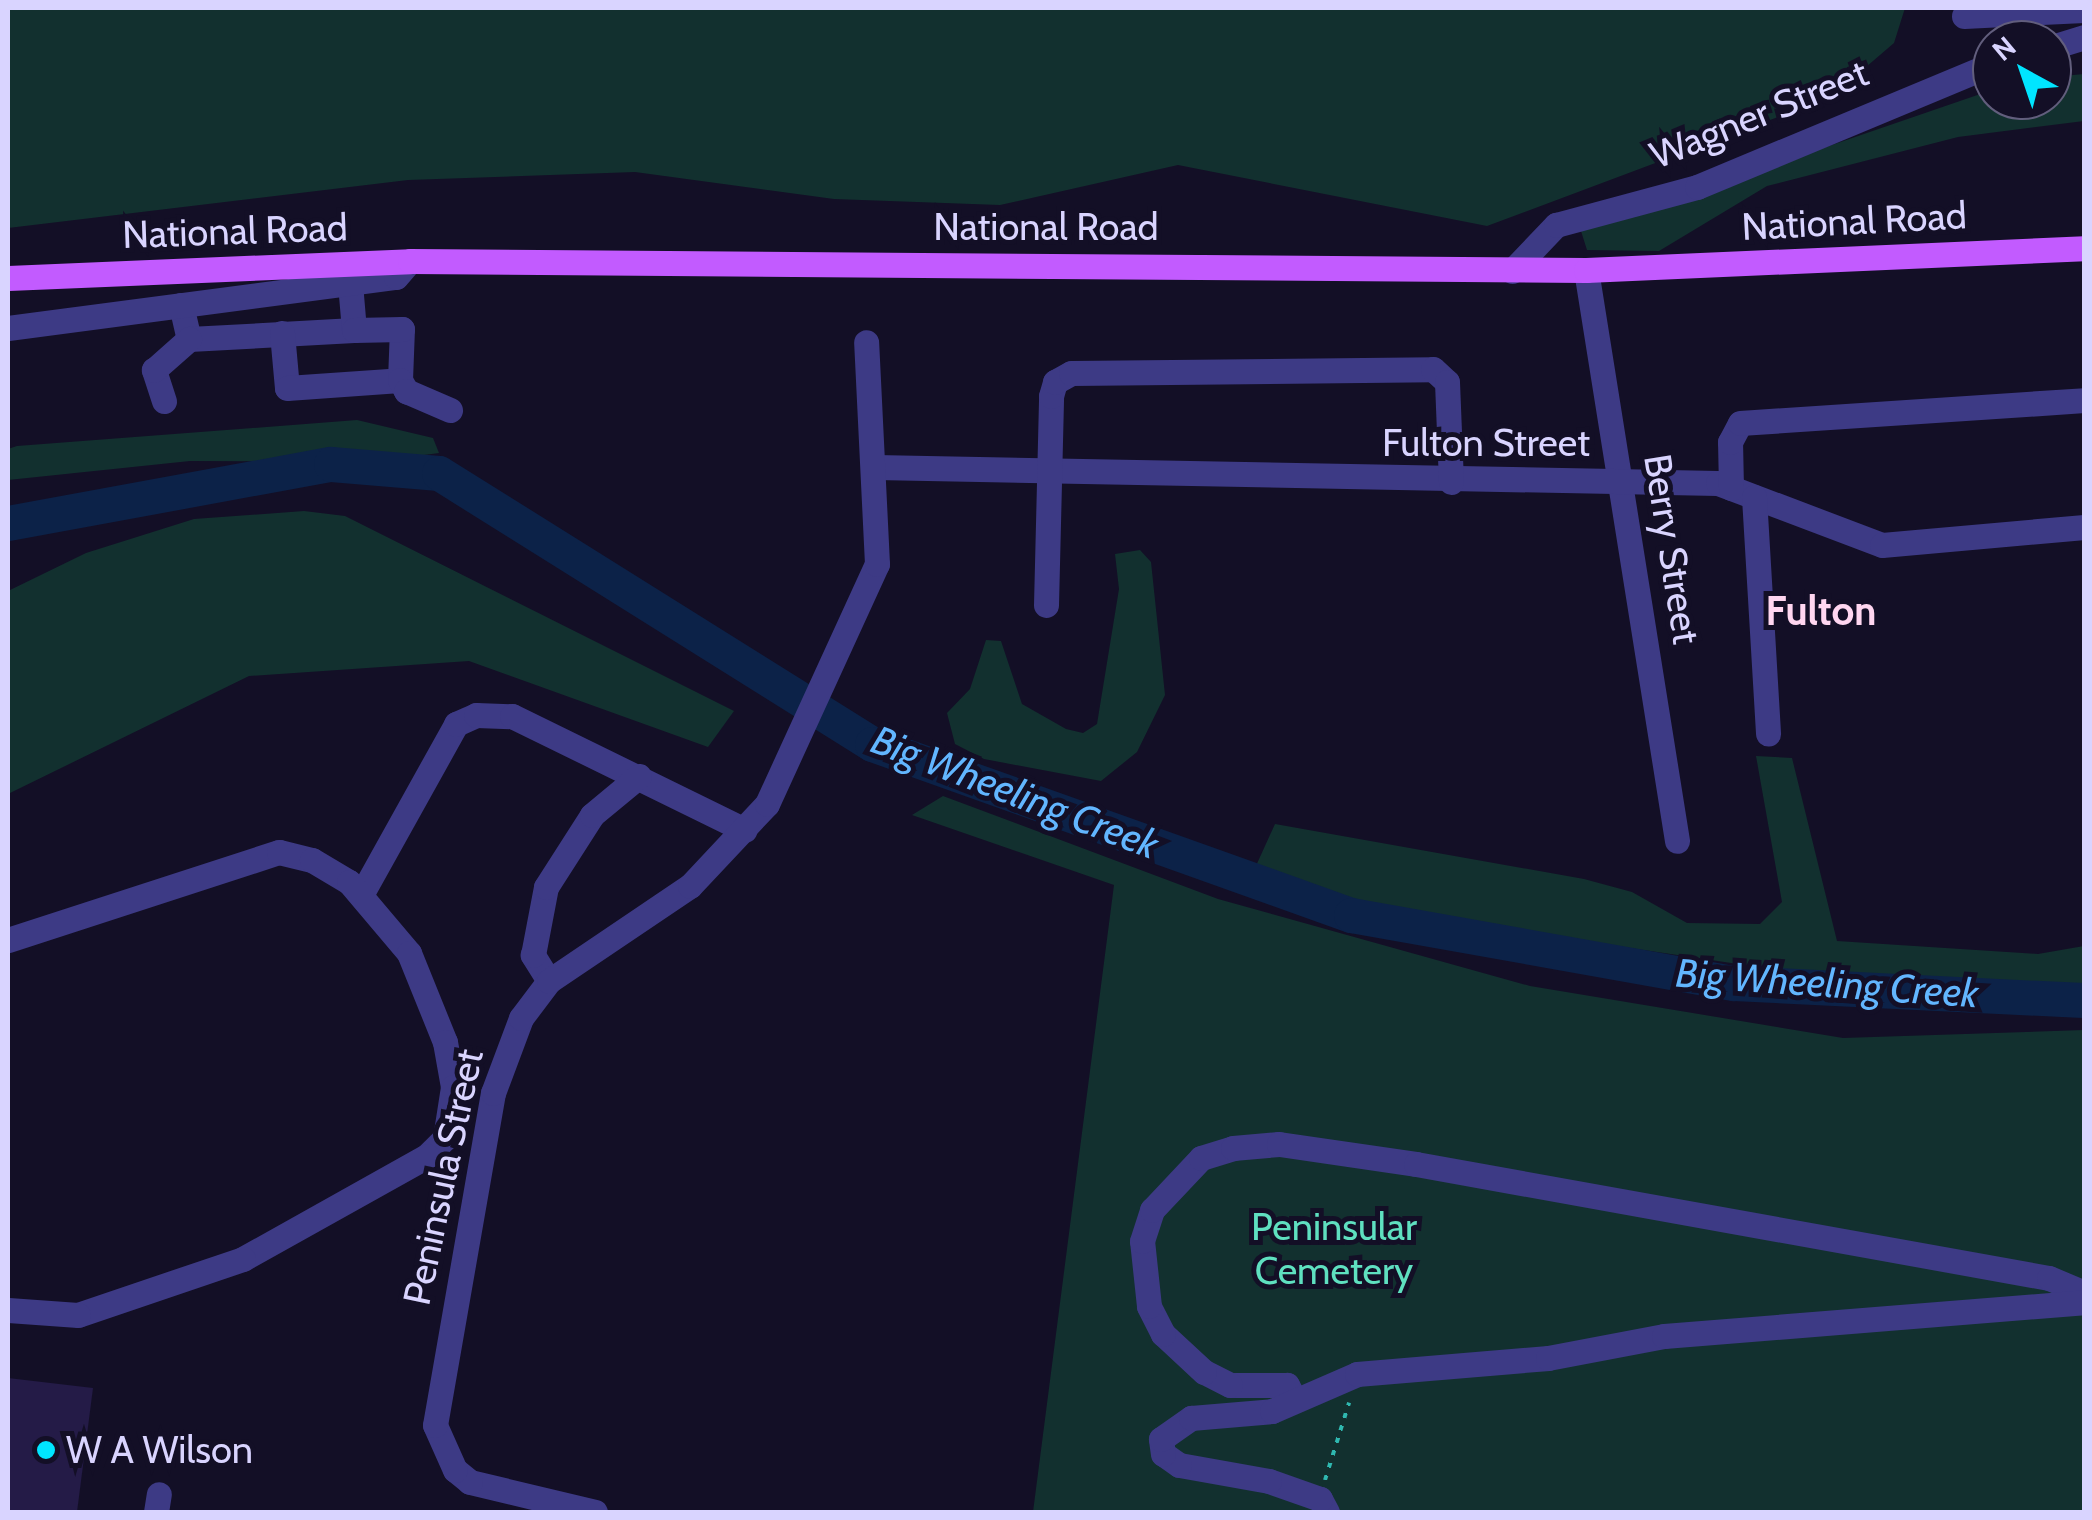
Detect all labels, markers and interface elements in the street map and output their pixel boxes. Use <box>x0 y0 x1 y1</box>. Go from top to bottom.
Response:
north arrow <box>1972 20 2072 120</box>
text: N <box>1985 29 2023 68</box>
street label: Wagner Street <box>1644 50 1874 178</box>
street label: National Road <box>1740 192 1968 250</box>
street label: National Road <box>122 204 348 258</box>
street label: National Road <box>933 204 1159 250</box>
street label: Fulton Street <box>1382 420 1590 466</box>
street label: Berry Street <box>1634 451 1710 647</box>
district label: Fulton <box>1766 587 1876 635</box>
water label: Big Wheeling Creek <box>865 715 1165 869</box>
water label: Big Wheeling Creek <box>1674 948 1980 1018</box>
street label: Peninsula Street <box>394 1045 492 1309</box>
park label: Peninsular Cemetery <box>1251 1204 1417 1294</box>
place label: W A Wilson <box>66 1427 253 1473</box>
marker: W A Wilson <box>35 1439 57 1461</box>

